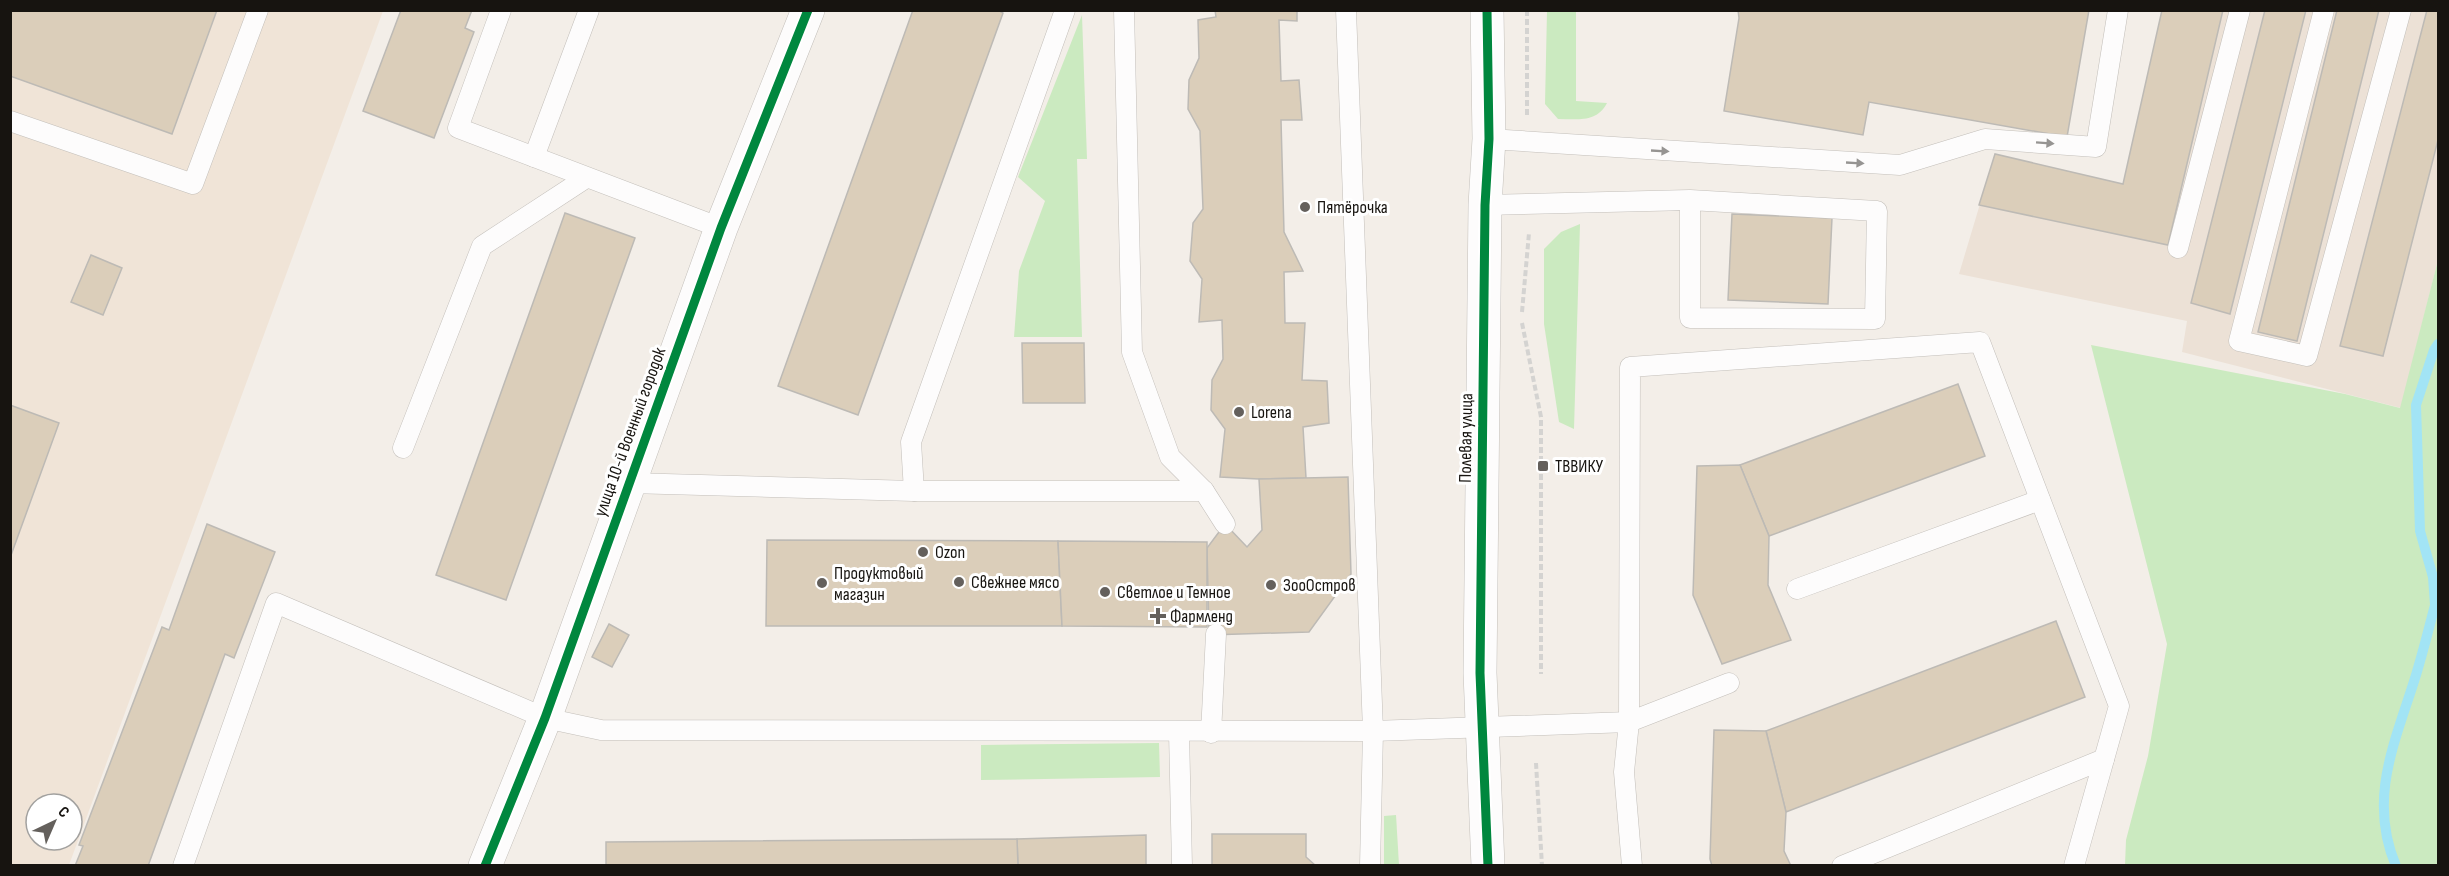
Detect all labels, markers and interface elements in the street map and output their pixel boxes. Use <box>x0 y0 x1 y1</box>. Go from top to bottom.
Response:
one-way arrow <box>2036 138 2055 148</box>
one-way arrow <box>1651 146 1670 156</box>
one-way arrow <box>1845 158 1864 167</box>
place label: Пятёрочка <box>1317 197 1388 218</box>
marker: Пятёрочка <box>1298 200 1312 214</box>
street label: улица 10-й Военный городок <box>590 344 670 519</box>
street label: Полевая улица <box>1455 393 1477 483</box>
place label: Lorena <box>1251 402 1292 423</box>
marker: Lorena <box>1232 405 1246 419</box>
place label: ТВВИКУ <box>1555 456 1604 477</box>
marker: ТВВИКУ <box>1536 459 1550 473</box>
place label: Ozon <box>935 542 965 563</box>
marker: Ozon <box>916 545 930 559</box>
place label: Продуктовый магазин <box>834 563 923 605</box>
place label: Свежнее мясо <box>971 572 1059 593</box>
marker: Свежнее мясо <box>952 575 966 589</box>
place label: ЗооОстров <box>1283 575 1356 596</box>
marker: Продуктовый магазин <box>815 576 829 590</box>
marker: ЗооОстров <box>1264 578 1278 592</box>
place label: Светлое и Темное <box>1117 582 1231 603</box>
marker: Светлое и Темное <box>1098 585 1112 599</box>
place label: Фармленд <box>1170 606 1233 627</box>
marker: Фармленд <box>1151 609 1165 623</box>
north arrow <box>24 792 84 852</box>
text: С <box>54 803 73 822</box>

